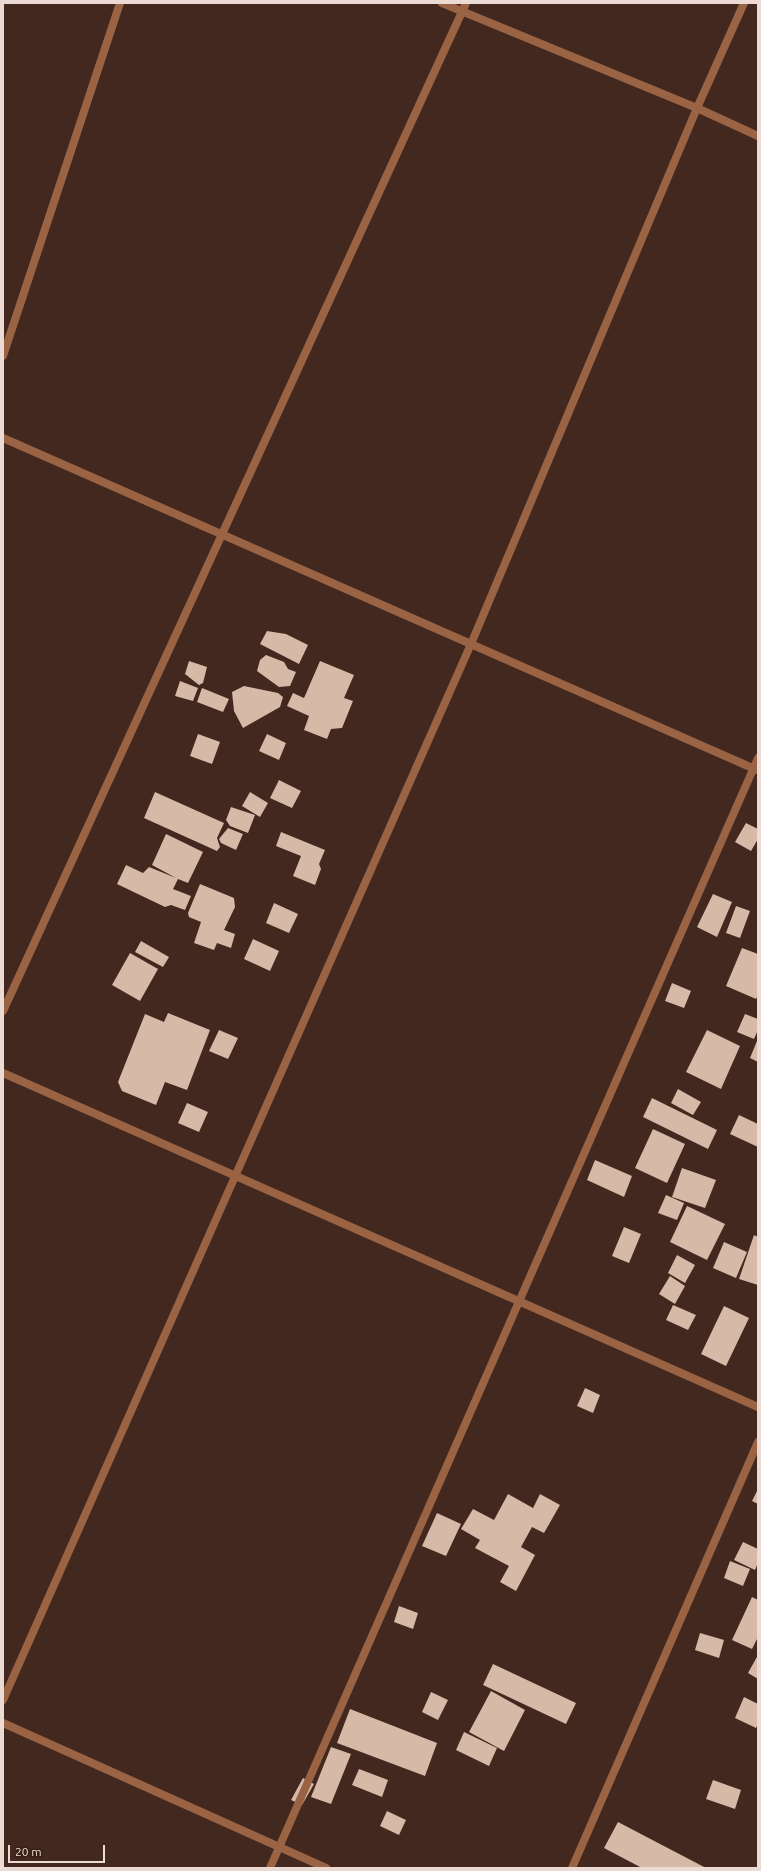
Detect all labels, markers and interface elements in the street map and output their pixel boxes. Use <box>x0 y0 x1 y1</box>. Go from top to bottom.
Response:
scale bar <box>10 1837 107 1863</box>
text: 20 m <box>15 1845 42 1858</box>

